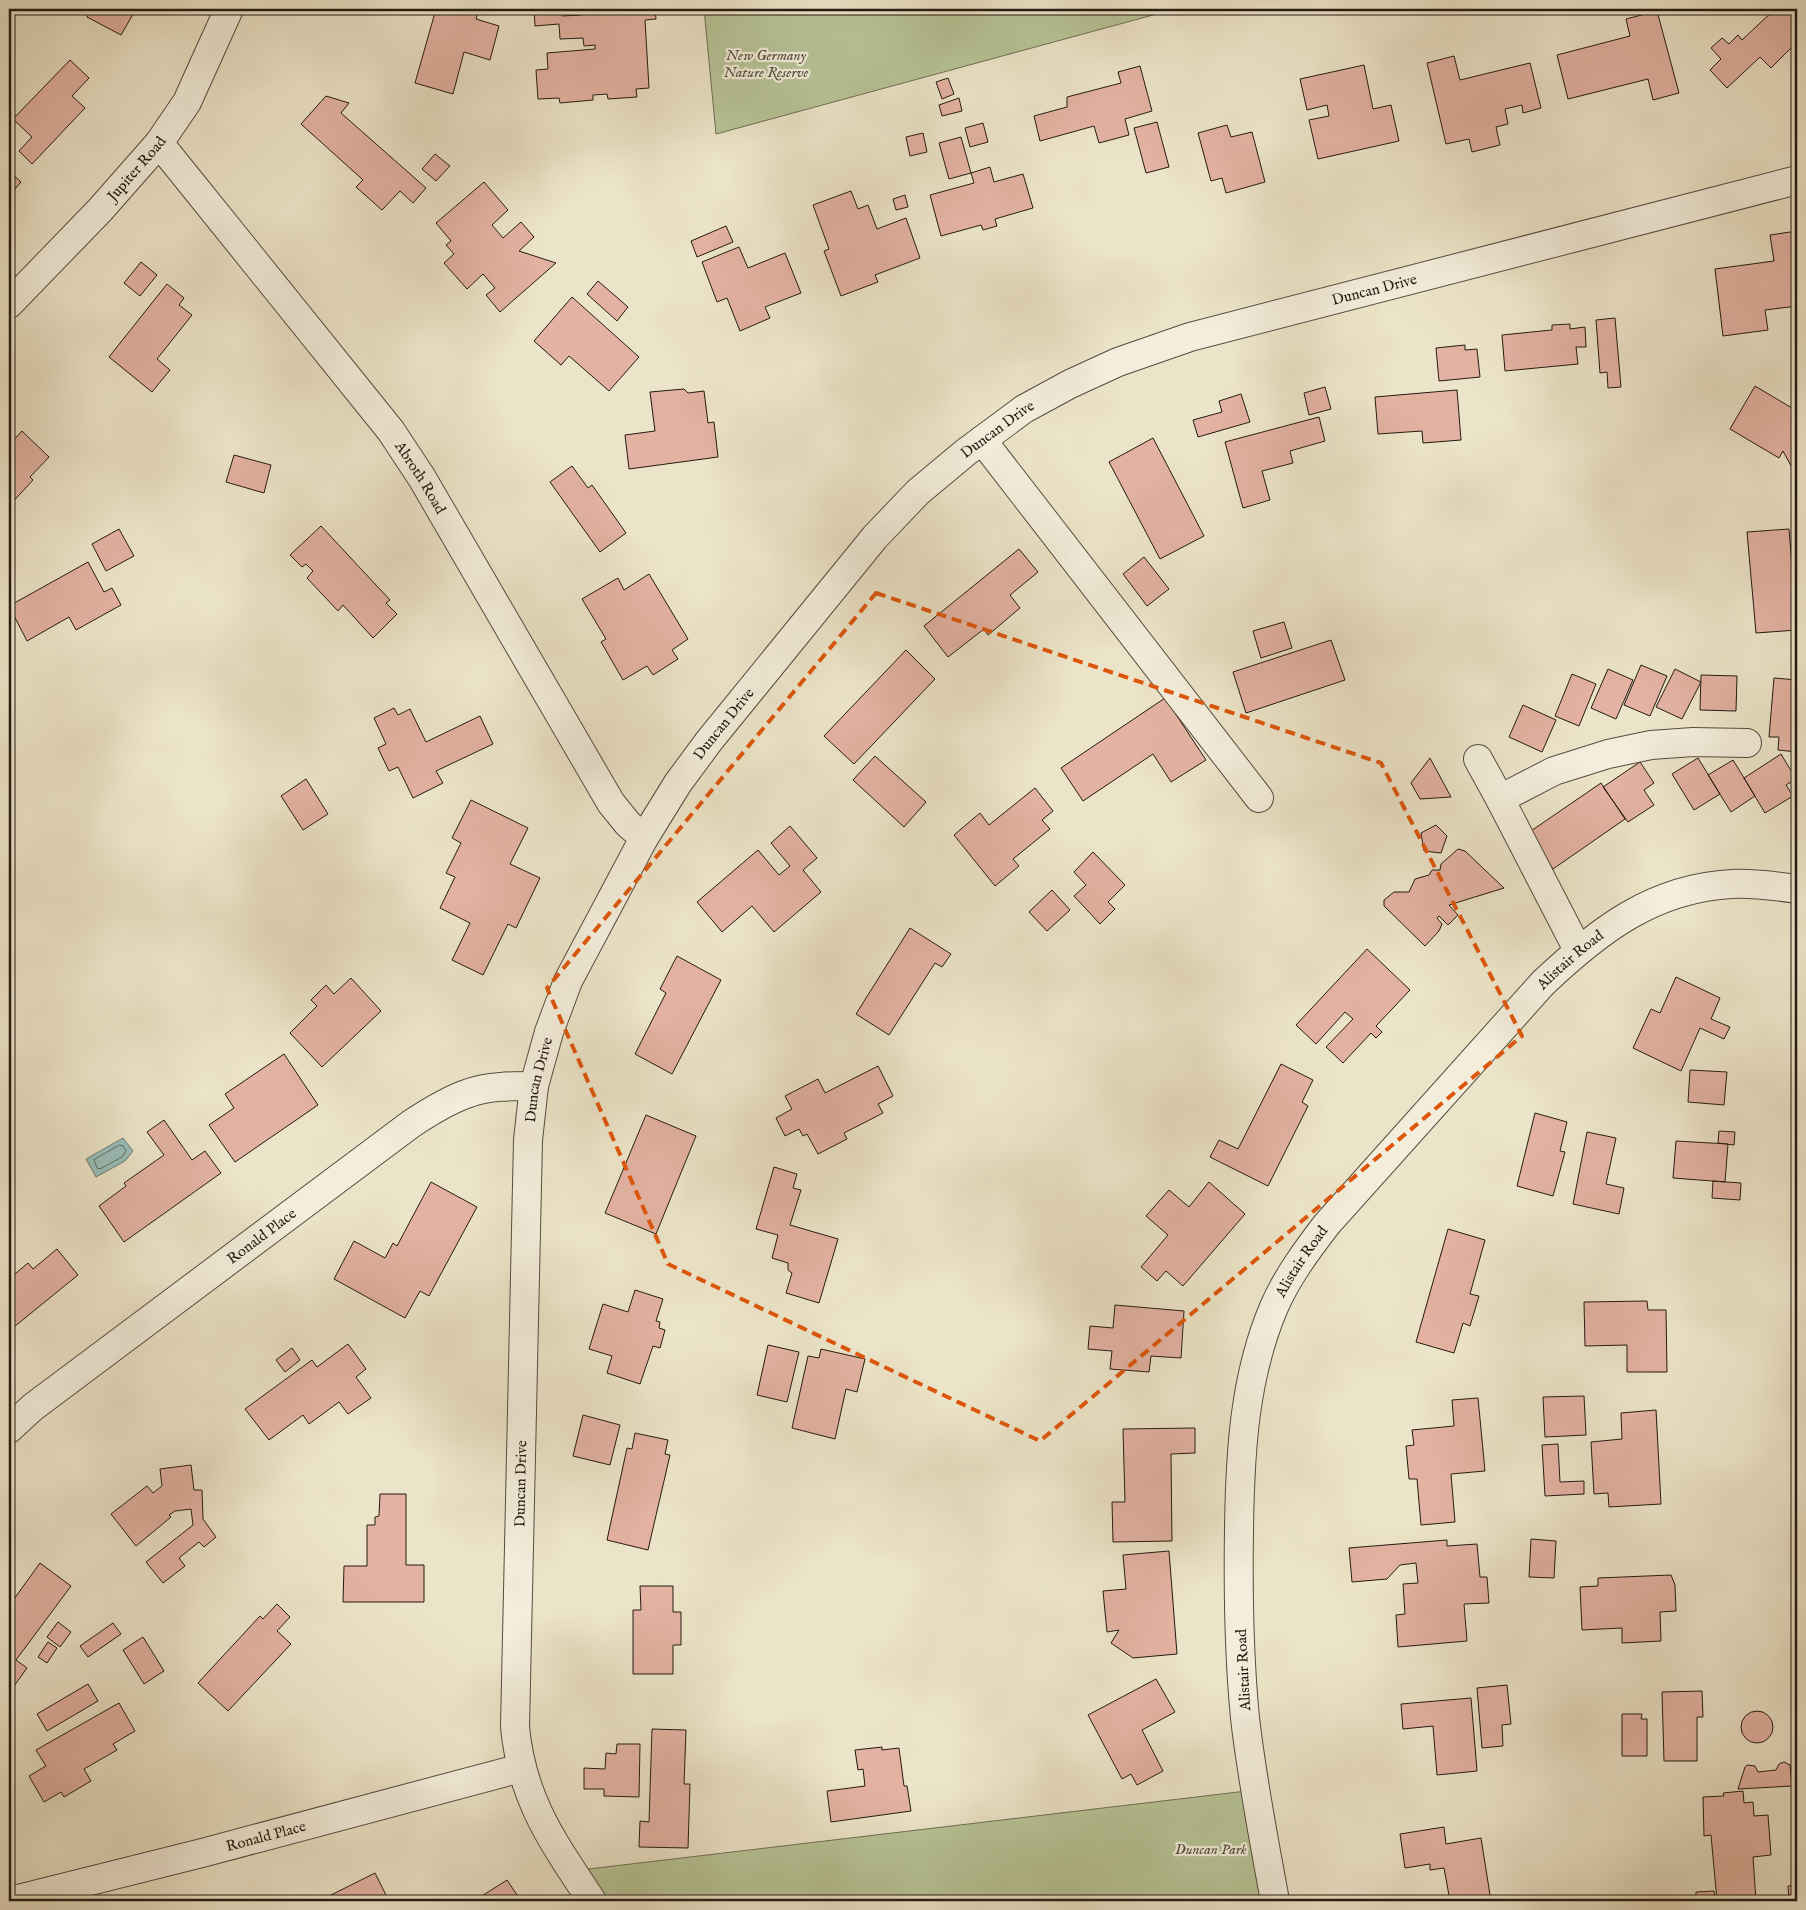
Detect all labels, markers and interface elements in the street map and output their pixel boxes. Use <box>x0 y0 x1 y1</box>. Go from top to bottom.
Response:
park label: New Germany Nature Reserve <box>723 46 809 82</box>
street label: Jupiter Road <box>102 132 171 207</box>
street label: Duncan Drive <box>1330 270 1419 310</box>
street label: Duncan Drive <box>957 396 1038 463</box>
street label: Abroth Road <box>390 437 450 518</box>
street label: Duncan Drive <box>689 684 759 764</box>
street label: Alistair Road <box>1532 925 1608 994</box>
street label: Duncan Drive <box>521 1035 557 1124</box>
street label: Ronald Place <box>223 1204 300 1268</box>
street label: Alistair Road <box>1271 1221 1333 1302</box>
street label: Duncan Drive <box>510 1440 531 1527</box>
street label: Alistair Road <box>1232 1628 1255 1712</box>
street label: Ronald Place <box>224 1817 308 1856</box>
park label: Duncan Park <box>1175 1840 1247 1859</box>

